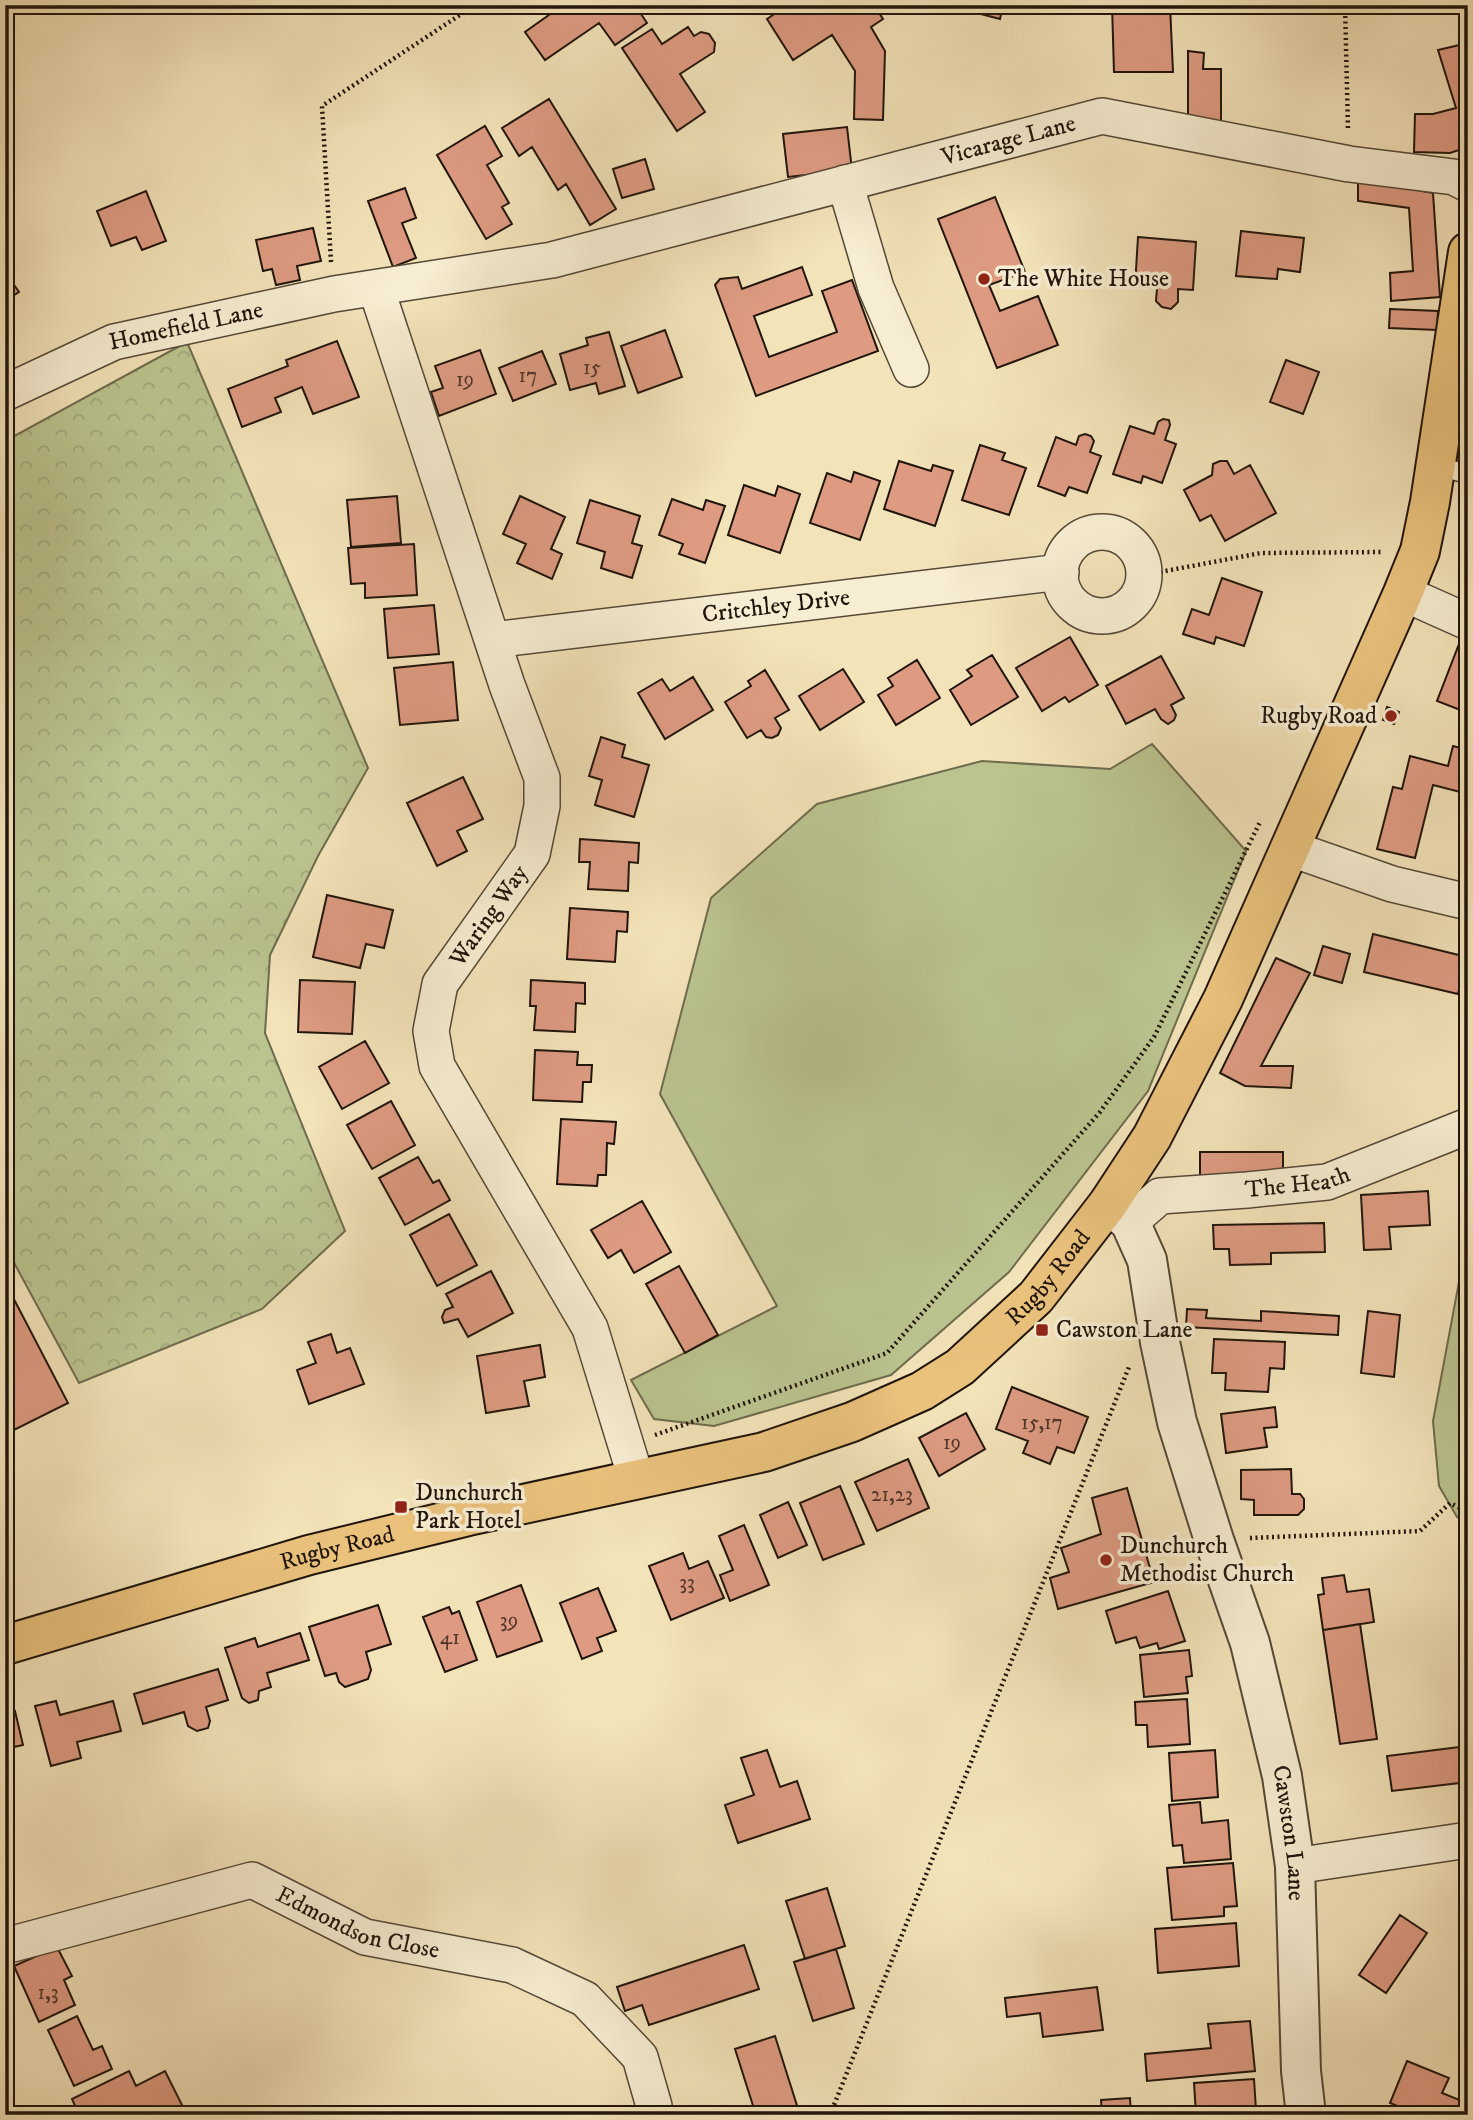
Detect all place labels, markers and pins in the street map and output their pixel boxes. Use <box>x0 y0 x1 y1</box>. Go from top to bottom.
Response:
place label: The White House <box>998 264 1169 294</box>
marker: The White House <box>976 271 992 287</box>
place label: Rugby Road <box>1260 701 1377 731</box>
marker: Rugby Road <box>1383 708 1399 724</box>
place label: Cawston Lane <box>1056 1315 1192 1345</box>
marker: Cawston Lane <box>1034 1322 1050 1338</box>
place label: Dunchurch Park Hotel <box>415 1478 523 1536</box>
marker: Dunchurch Park Hotel <box>393 1499 409 1515</box>
place label: Dunchurch Methodist Church <box>1120 1531 1295 1589</box>
marker: Dunchurch Methodist Church <box>1098 1552 1114 1568</box>

